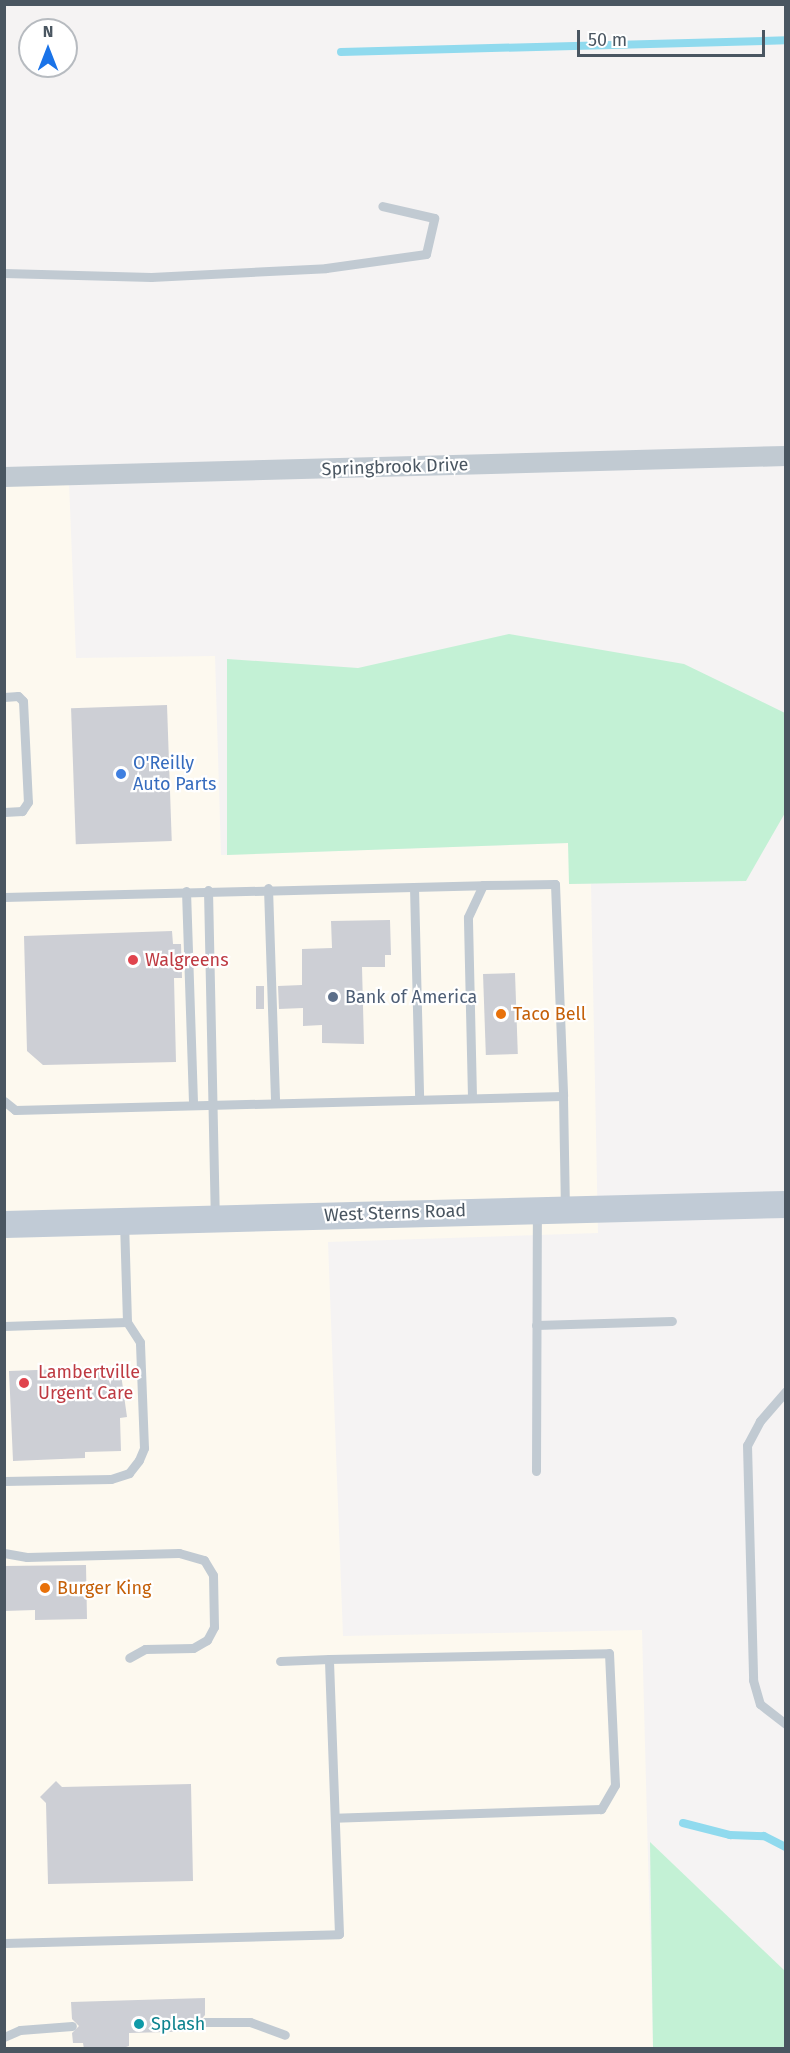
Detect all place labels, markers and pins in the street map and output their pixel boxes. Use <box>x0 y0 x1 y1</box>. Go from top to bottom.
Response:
place label: O'Reilly Auto Parts <box>133 753 216 795</box>
marker: O'Reilly Auto Parts <box>114 767 128 781</box>
place label: Walgreens <box>145 949 229 971</box>
marker: Walgreens <box>126 953 140 967</box>
place label: Bank of America <box>345 986 477 1008</box>
marker: Bank of America <box>326 990 340 1004</box>
place label: Taco Bell <box>513 1003 586 1025</box>
marker: Taco Bell <box>494 1007 508 1021</box>
place label: Lambertville Urgent Care <box>38 1362 140 1404</box>
marker: Lambertville Urgent Care <box>15 1374 33 1392</box>
place label: Burger King <box>57 1577 151 1599</box>
marker: Burger King <box>38 1581 52 1595</box>
place label: Splash <box>151 2013 205 2035</box>
marker: Splash <box>132 2017 146 2031</box>

